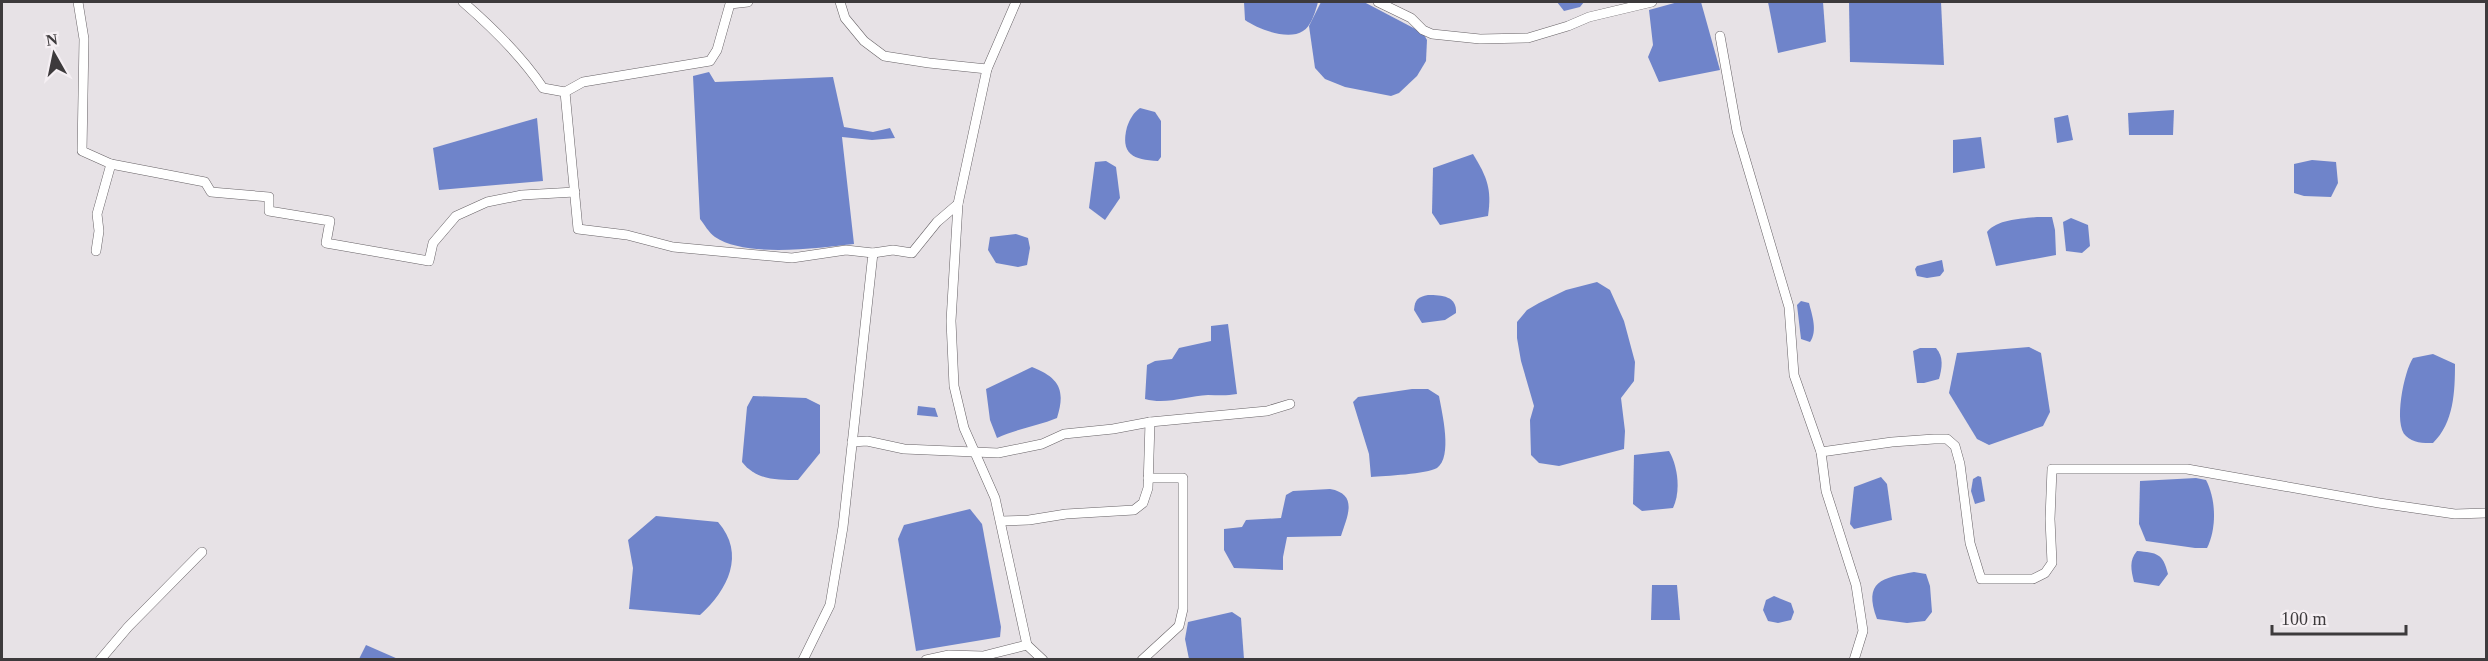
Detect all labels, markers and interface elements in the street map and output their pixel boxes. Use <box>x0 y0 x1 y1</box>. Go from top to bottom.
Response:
north arrow <box>24 24 84 84</box>
text: N <box>45 30 59 49</box>
scale bar <box>2272 598 2406 636</box>
text: 100 m <box>2281 609 2327 629</box>

